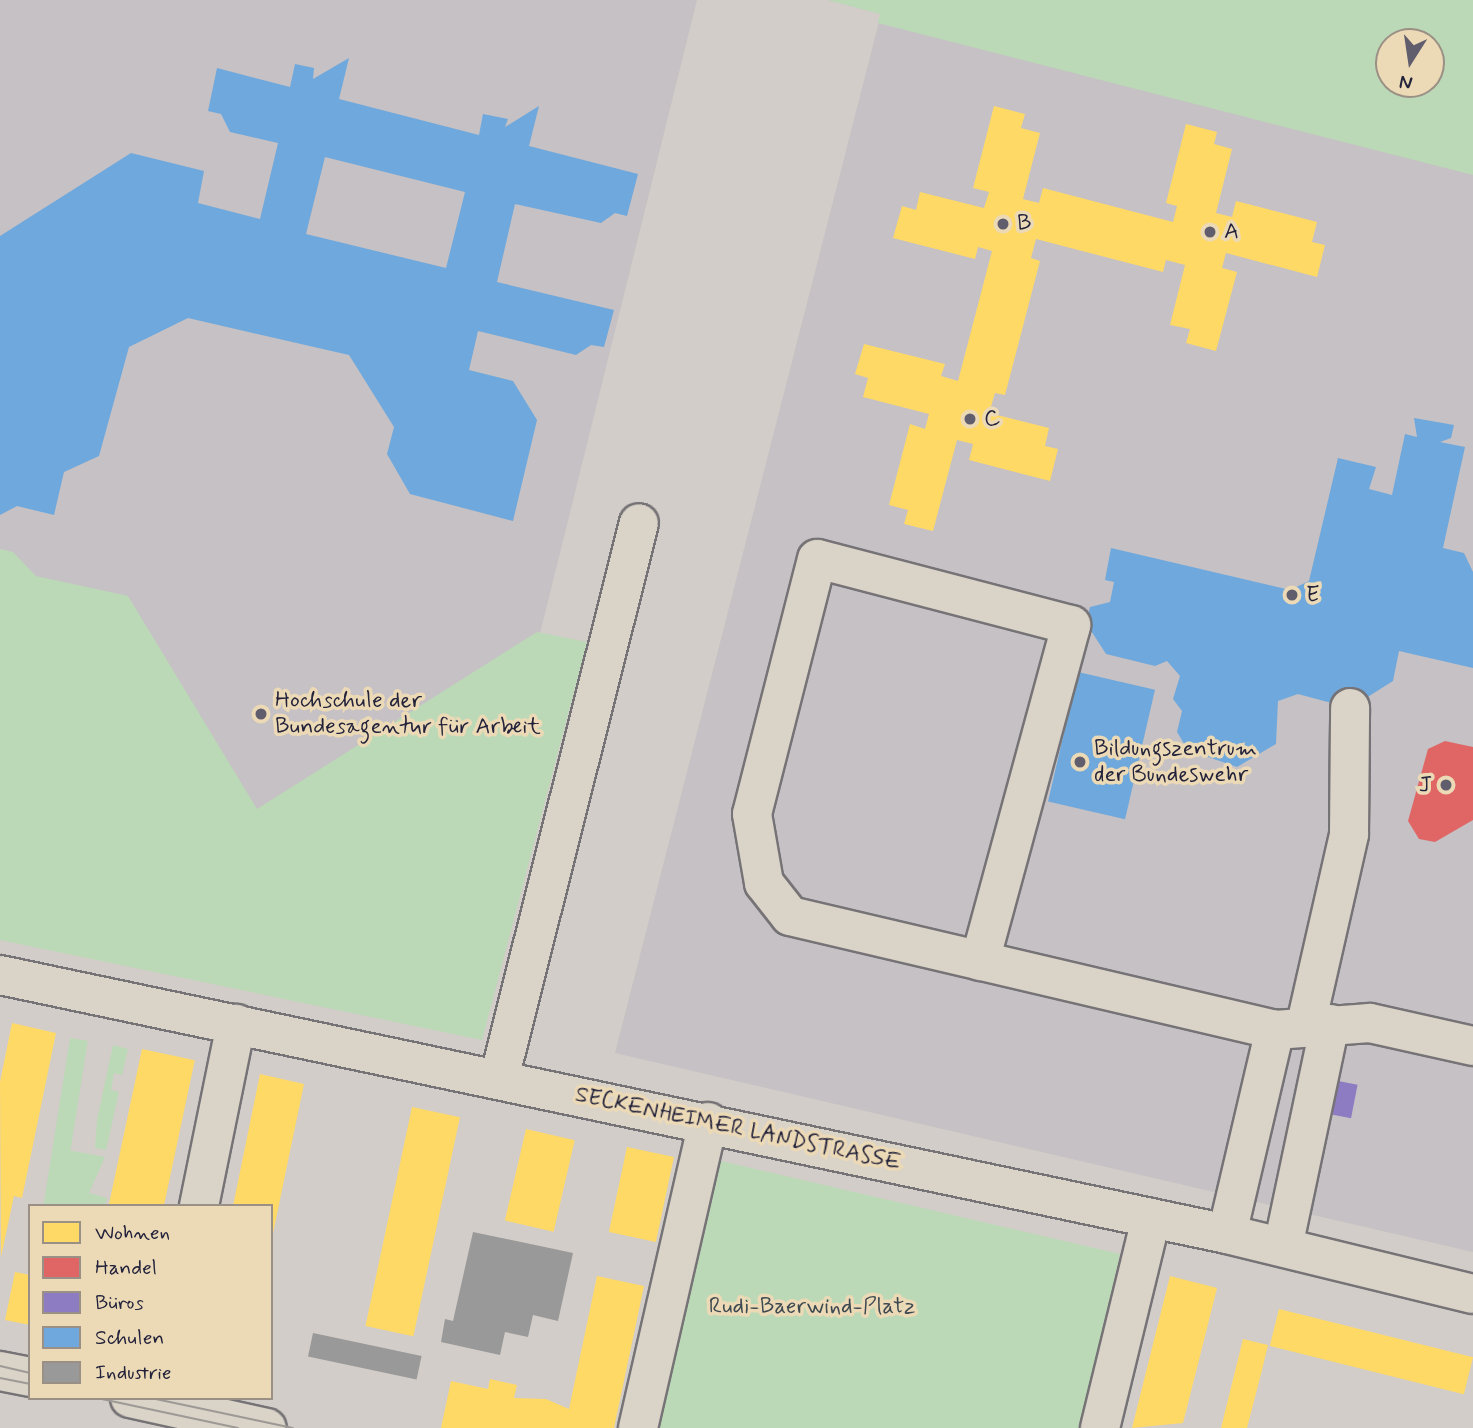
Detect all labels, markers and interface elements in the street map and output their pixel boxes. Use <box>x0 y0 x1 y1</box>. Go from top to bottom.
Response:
north arrow <box>1375 28 1445 98</box>
text: N <box>1397 69 1415 96</box>
place label: B <box>1017 210 1032 238</box>
marker: B <box>995 216 1011 232</box>
place label: A <box>1224 218 1239 246</box>
marker: A <box>1202 224 1218 240</box>
place label: C <box>984 405 1000 433</box>
marker: C <box>962 411 978 427</box>
place label: E <box>1306 581 1319 609</box>
marker: E <box>1284 587 1300 603</box>
place label: Hochschule der Bundesagentur für Arbeit <box>275 687 541 741</box>
marker: Hochschule der Bundesagentur für Arbeit <box>253 706 269 722</box>
place label: Bildungszentrum der Bundeswehr <box>1094 735 1257 789</box>
marker: Bildungszentrum der Bundeswehr <box>1072 754 1088 770</box>
place label: J <box>1419 771 1432 799</box>
marker: J <box>1438 777 1454 793</box>
street label: SECKENHEIMER LANDSTRASSE <box>569 1080 907 1178</box>
legend <box>28 1204 273 1400</box>
text: Wohnen <box>95 1219 170 1247</box>
text: Handel <box>95 1254 157 1282</box>
text: Büros <box>95 1289 144 1317</box>
park label: Rudi-Baerwind-Platz <box>709 1293 915 1321</box>
text: Schulen <box>95 1324 164 1352</box>
text: Industrie <box>95 1359 171 1387</box>

